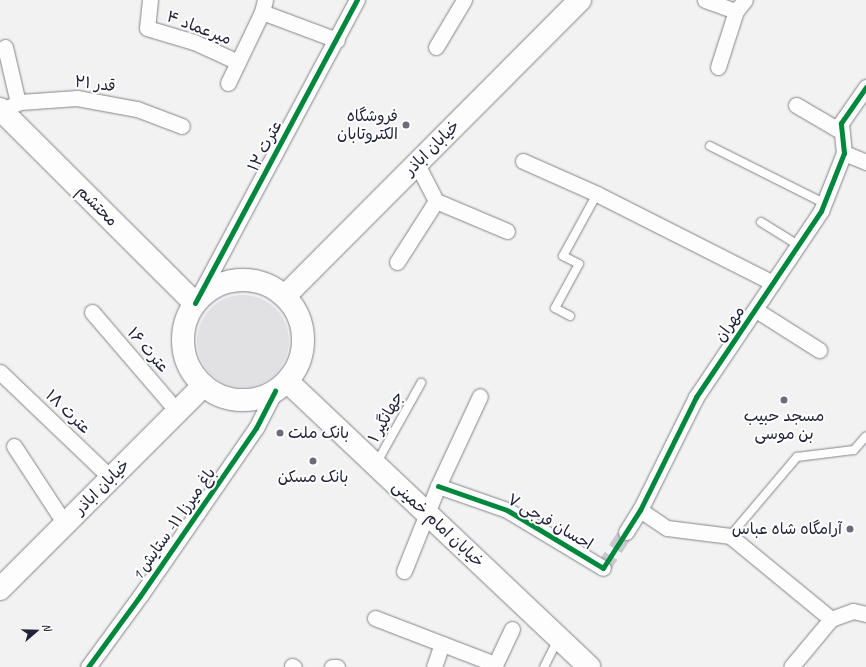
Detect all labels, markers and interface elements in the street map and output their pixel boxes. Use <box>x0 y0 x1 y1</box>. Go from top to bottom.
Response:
street label: میرعماد ۴ <box>164 7 234 49</box>
street label: قدر ۲۱ <box>73 72 117 96</box>
place label: فروشگاه الکتروتابان <box>337 106 398 144</box>
street label: خیابان اباذر <box>400 116 464 180</box>
street label: عترت ۱۲ <box>244 117 286 175</box>
marker: فروشگاه الکتروتابان <box>401 120 411 130</box>
street label: محتشم <box>73 182 121 230</box>
street label: مهران <box>711 302 749 346</box>
street label: عترت ۱۶ <box>123 323 173 377</box>
street label: عترت ۱۸ <box>42 386 94 438</box>
street label: جهانگیر ۱ <box>364 388 408 446</box>
marker: مسجد حبیب بن موسی <box>779 395 789 405</box>
place label: مسجد حبیب بن موسی <box>744 406 824 444</box>
place label: بانک ملت <box>288 423 349 443</box>
marker: بانک ملت <box>275 428 285 438</box>
street label: خیابان اباذر <box>70 455 134 519</box>
marker: بانک مسکن <box>308 456 318 466</box>
street label: باغ میرزا ۱۱- ستایش 1 <box>128 464 220 584</box>
place label: بانک مسکن <box>278 467 348 487</box>
street label: خیابان امام خمینی <box>388 477 488 571</box>
street label: احسان فرجی ۷ <box>504 490 596 554</box>
place label: آرامگاه شاه عباس <box>732 519 842 539</box>
marker: آرامگاه شاه عباس <box>845 524 855 534</box>
north arrow <box>16 611 56 651</box>
text: N <box>40 621 55 632</box>

